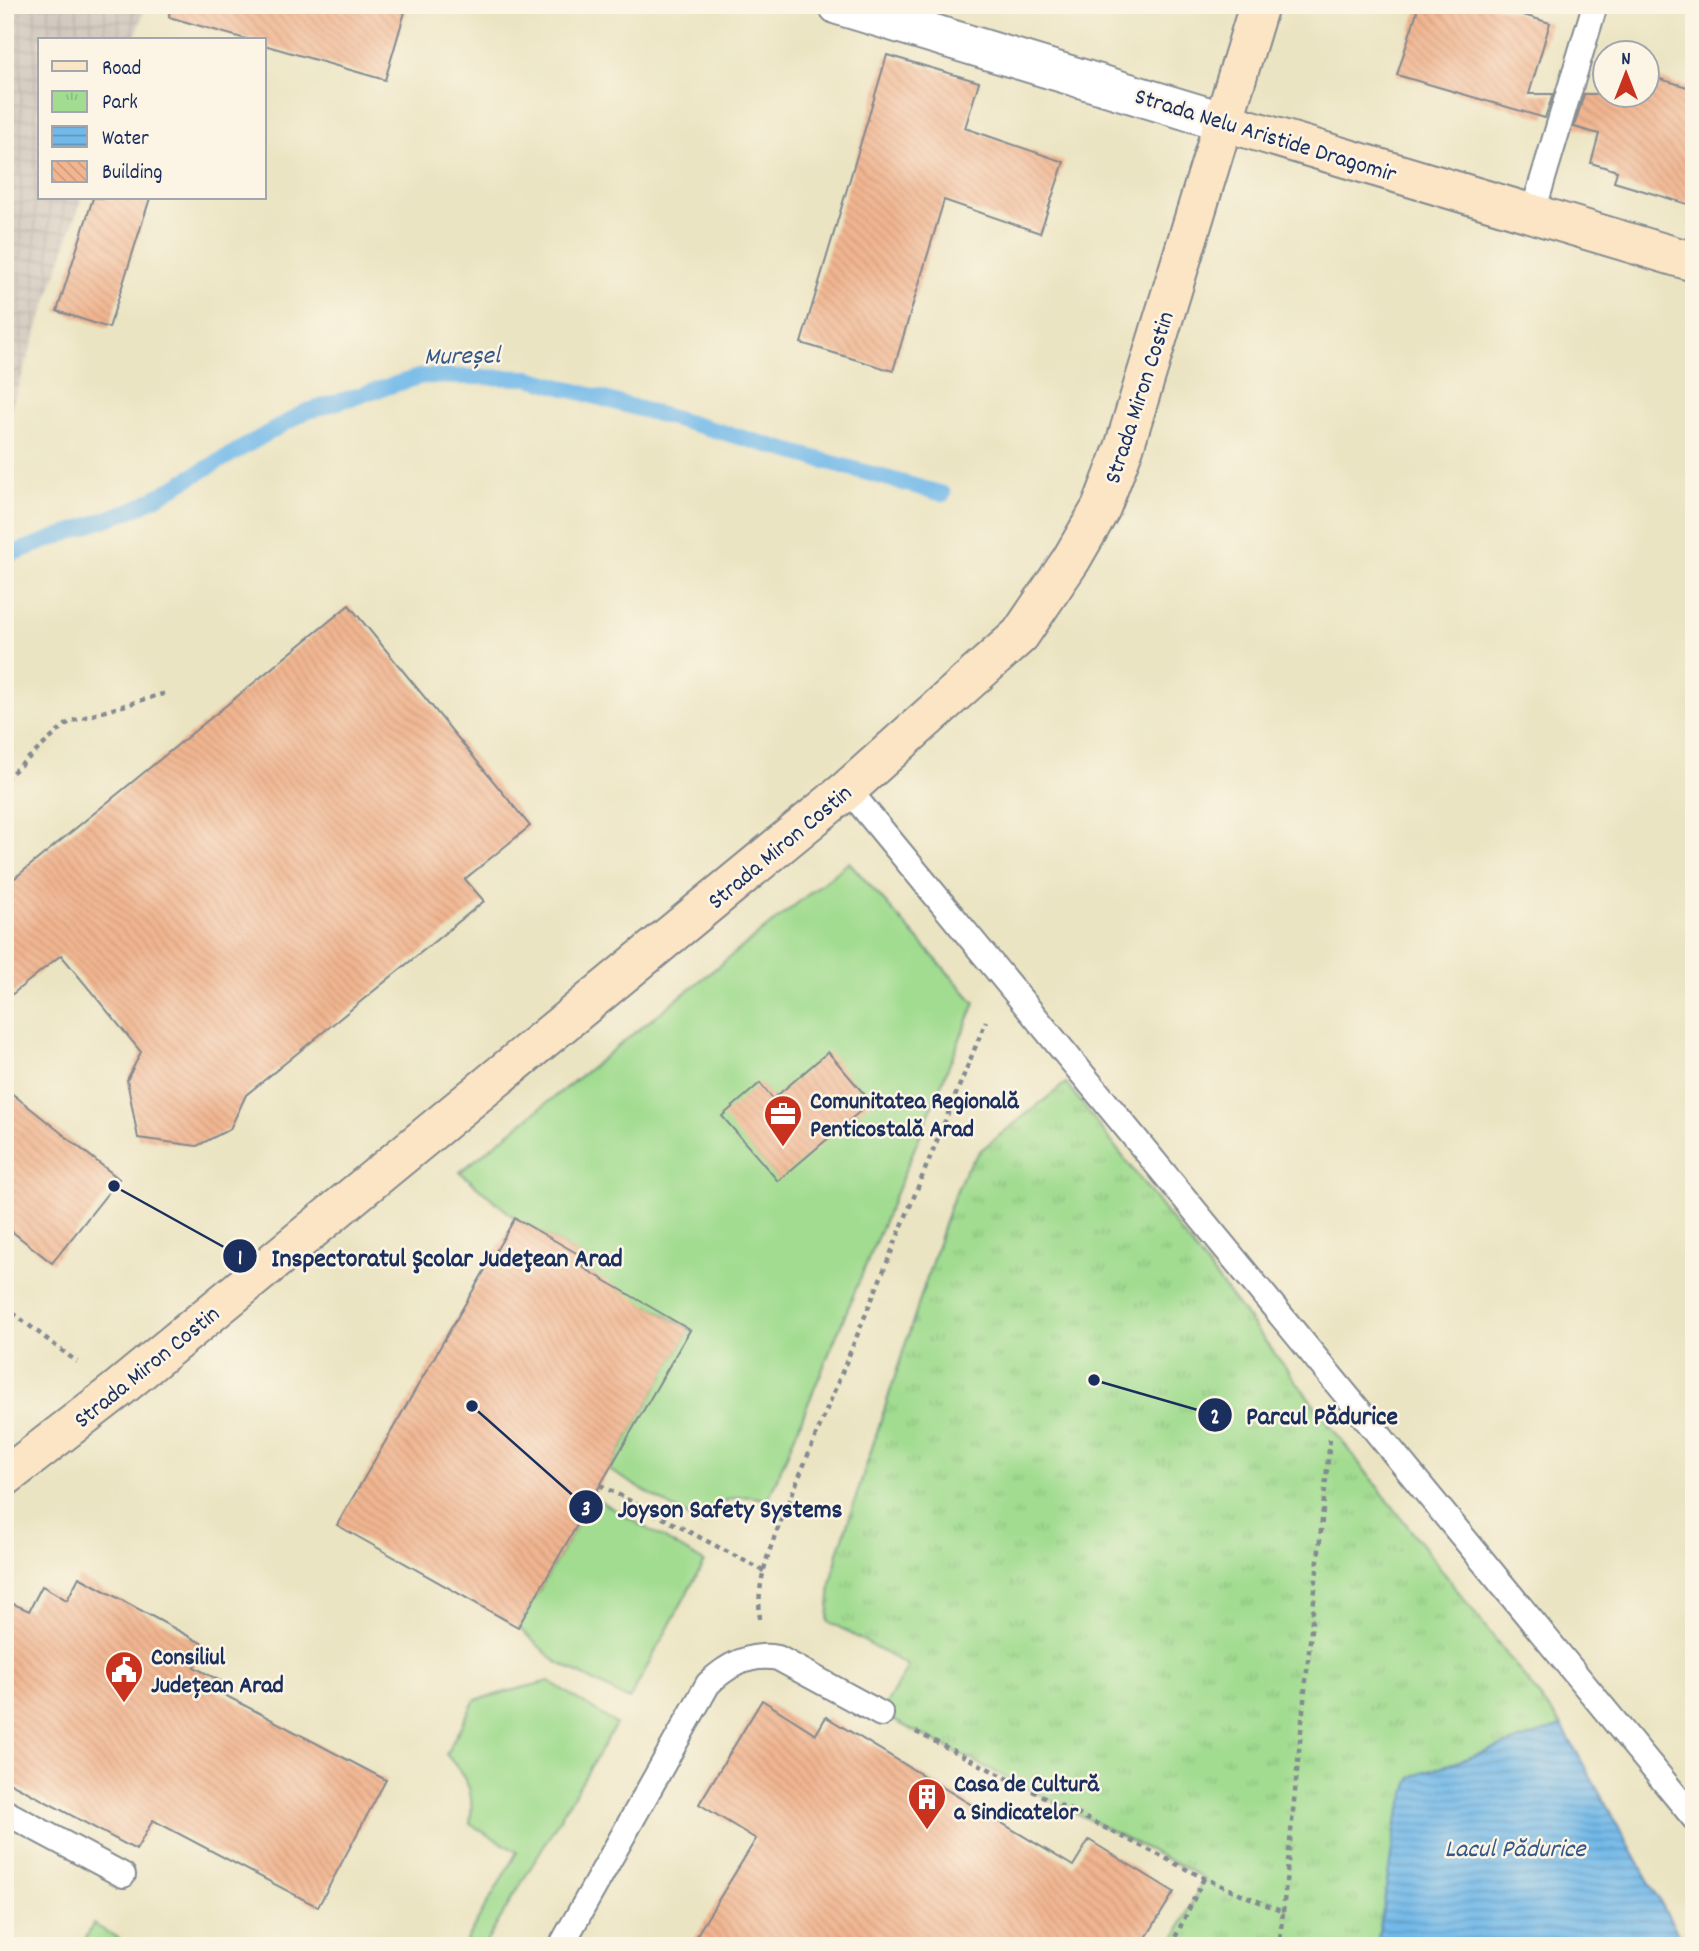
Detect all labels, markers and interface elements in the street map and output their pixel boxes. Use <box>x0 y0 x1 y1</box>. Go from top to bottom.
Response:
legend <box>38 38 266 200</box>
north arrow <box>1590 38 1660 108</box>
text: N <box>1621 47 1631 74</box>
text: Road <box>102 55 141 85</box>
street label: Strada Nelu Aristide Dragomir <box>1130 81 1400 193</box>
text: Park <box>102 89 138 119</box>
text: Water <box>102 125 149 155</box>
text: Building <box>102 159 162 189</box>
street label: Strada Miron Costin <box>1097 307 1185 488</box>
water label: Mureșel <box>424 338 502 377</box>
street label: Strada Miron Costin <box>701 778 861 919</box>
place label: Comunitatea Regională Penticostală Arad <box>810 1086 1020 1148</box>
office icon: Comunitatea Regională Penticostală Arad <box>762 1093 804 1148</box>
callout: Inspectoratul Şcolar Judeţean Arad <box>222 1233 636 1280</box>
text: Inspectoratul Şcolar Judeţean Arad <box>271 1242 623 1279</box>
text: 1 <box>238 1245 242 1275</box>
street label: Strada Miron Costin <box>68 1299 228 1438</box>
callout: Parcul Pădurice <box>1197 1392 1412 1439</box>
text: Parcul Pădurice <box>1246 1400 1398 1437</box>
text: 2 <box>1210 1404 1220 1434</box>
callout: Joyson Safety Systems <box>568 1484 856 1531</box>
text: Joyson Safety Systems <box>617 1493 843 1530</box>
text: 3 <box>581 1496 591 1526</box>
place label: Consiliul Județean Arad <box>151 1642 284 1704</box>
public building icon: Consiliul Județean Arad <box>103 1649 145 1704</box>
place label: Casa de Cultură a Sindicatelor <box>954 1769 1100 1831</box>
building icon: Casa de Cultură a Sindicatelor <box>906 1776 948 1831</box>
water label: Lacul Pădurice <box>1444 1832 1587 1869</box>

